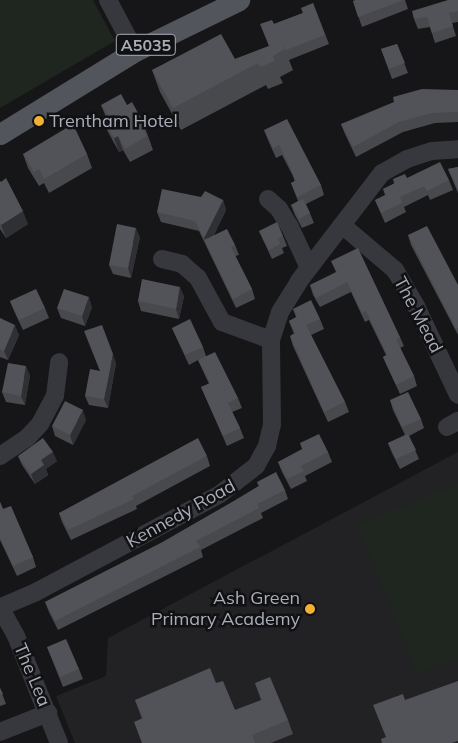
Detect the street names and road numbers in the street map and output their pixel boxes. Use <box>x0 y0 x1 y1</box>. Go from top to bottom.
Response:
road number: A5035 <box>115 32 177 58</box>
street label: The Mead <box>389 273 447 357</box>
street label: Kennedy Road <box>123 475 239 553</box>
street label: The Lea <box>9 640 55 710</box>

